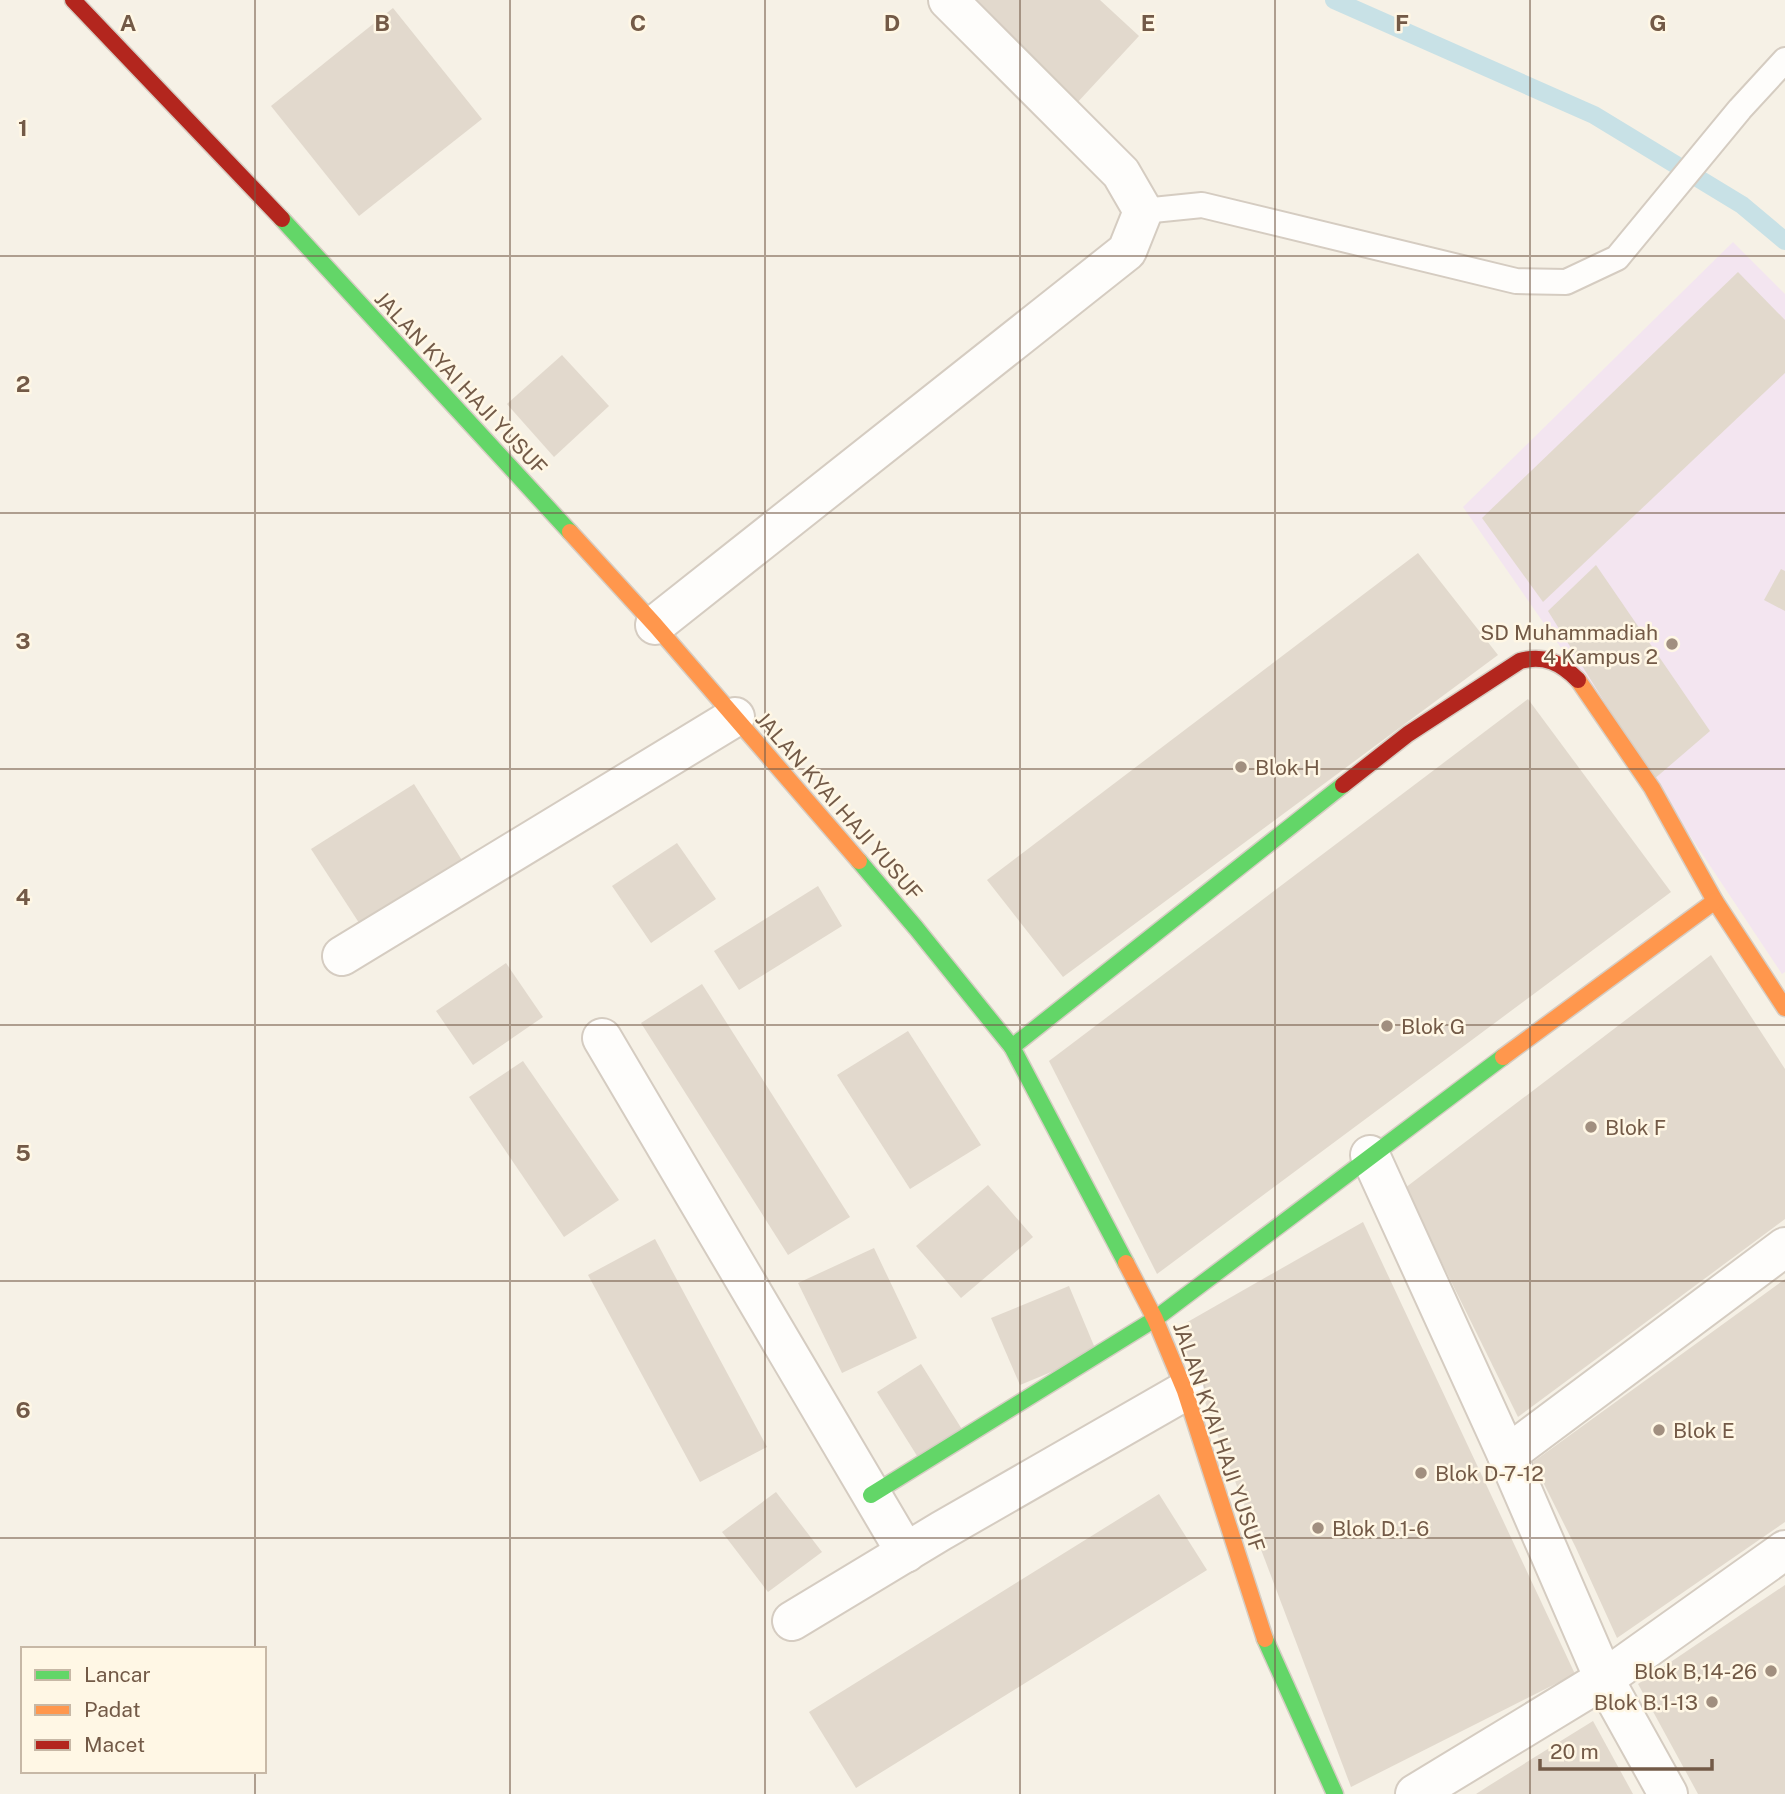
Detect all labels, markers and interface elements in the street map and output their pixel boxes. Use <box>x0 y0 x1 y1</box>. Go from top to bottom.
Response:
text: A <box>120 9 137 36</box>
text: B <box>374 9 390 36</box>
text: C <box>630 9 646 36</box>
text: D <box>884 9 900 36</box>
text: E <box>1141 9 1155 36</box>
text: F <box>1395 9 1409 36</box>
text: G <box>1649 9 1667 36</box>
text: 1 <box>18 114 28 141</box>
street label: JALAN KYAI HAJI YUSUF <box>370 286 552 480</box>
text: 2 <box>16 370 30 397</box>
place label: SD Muhammadiah 4 Kampus 2 <box>1480 620 1658 669</box>
text: 3 <box>15 627 31 654</box>
marker: SD Muhammadiah 4 Kampus 2 <box>1664 636 1680 652</box>
street label: JALAN KYAI HAJI YUSUF <box>750 707 928 905</box>
place label: Blok H <box>1255 755 1320 780</box>
marker: Blok H <box>1233 759 1249 775</box>
text: 4 <box>15 883 31 910</box>
place label: Blok G <box>1401 1014 1465 1039</box>
marker: Blok G <box>1379 1018 1395 1034</box>
place label: Blok F <box>1605 1115 1666 1140</box>
marker: Blok F <box>1583 1119 1599 1135</box>
text: 5 <box>15 1139 31 1166</box>
street label: JALAN KYAI HAJI YUSUF <box>1168 1319 1270 1555</box>
text: 6 <box>15 1396 31 1423</box>
place label: Blok E <box>1673 1418 1735 1443</box>
marker: Blok E <box>1651 1422 1667 1438</box>
place label: Blok D-7-12 <box>1435 1461 1544 1486</box>
marker: Blok D-7-12 <box>1413 1465 1429 1481</box>
place label: Blok D.1-6 <box>1332 1516 1429 1541</box>
marker: Blok D.1-6 <box>1310 1520 1326 1536</box>
legend <box>21 1647 266 1773</box>
place label: Blok B,14-26 <box>1634 1659 1757 1684</box>
text: Lancar <box>84 1662 151 1687</box>
marker: Blok B,14-26 <box>1763 1663 1779 1679</box>
place label: Blok B.1-13 <box>1594 1690 1698 1715</box>
marker: Blok B.1-13 <box>1704 1694 1720 1710</box>
text: Padat <box>84 1697 141 1722</box>
scale bar <box>1540 1728 1712 1772</box>
text: Macet <box>84 1732 145 1757</box>
text: 20 m <box>1550 1739 1599 1764</box>

